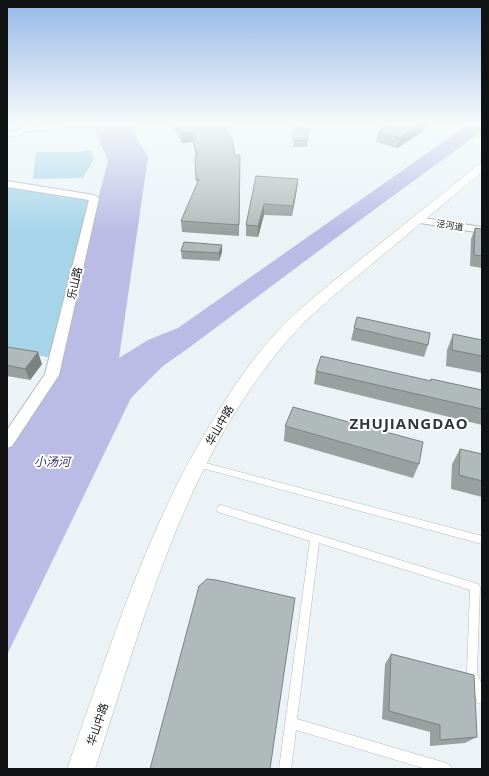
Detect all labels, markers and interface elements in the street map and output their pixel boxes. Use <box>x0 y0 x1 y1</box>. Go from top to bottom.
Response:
street label: 泾河道 <box>436 216 464 234</box>
street label: 乐山路 <box>63 265 85 301</box>
street label: 华山中路 <box>202 402 236 448</box>
district label: ZHUJIANGDAO <box>349 413 469 433</box>
water label: 小汤河 <box>34 453 72 470</box>
street label: 华山中路 <box>83 701 111 747</box>

